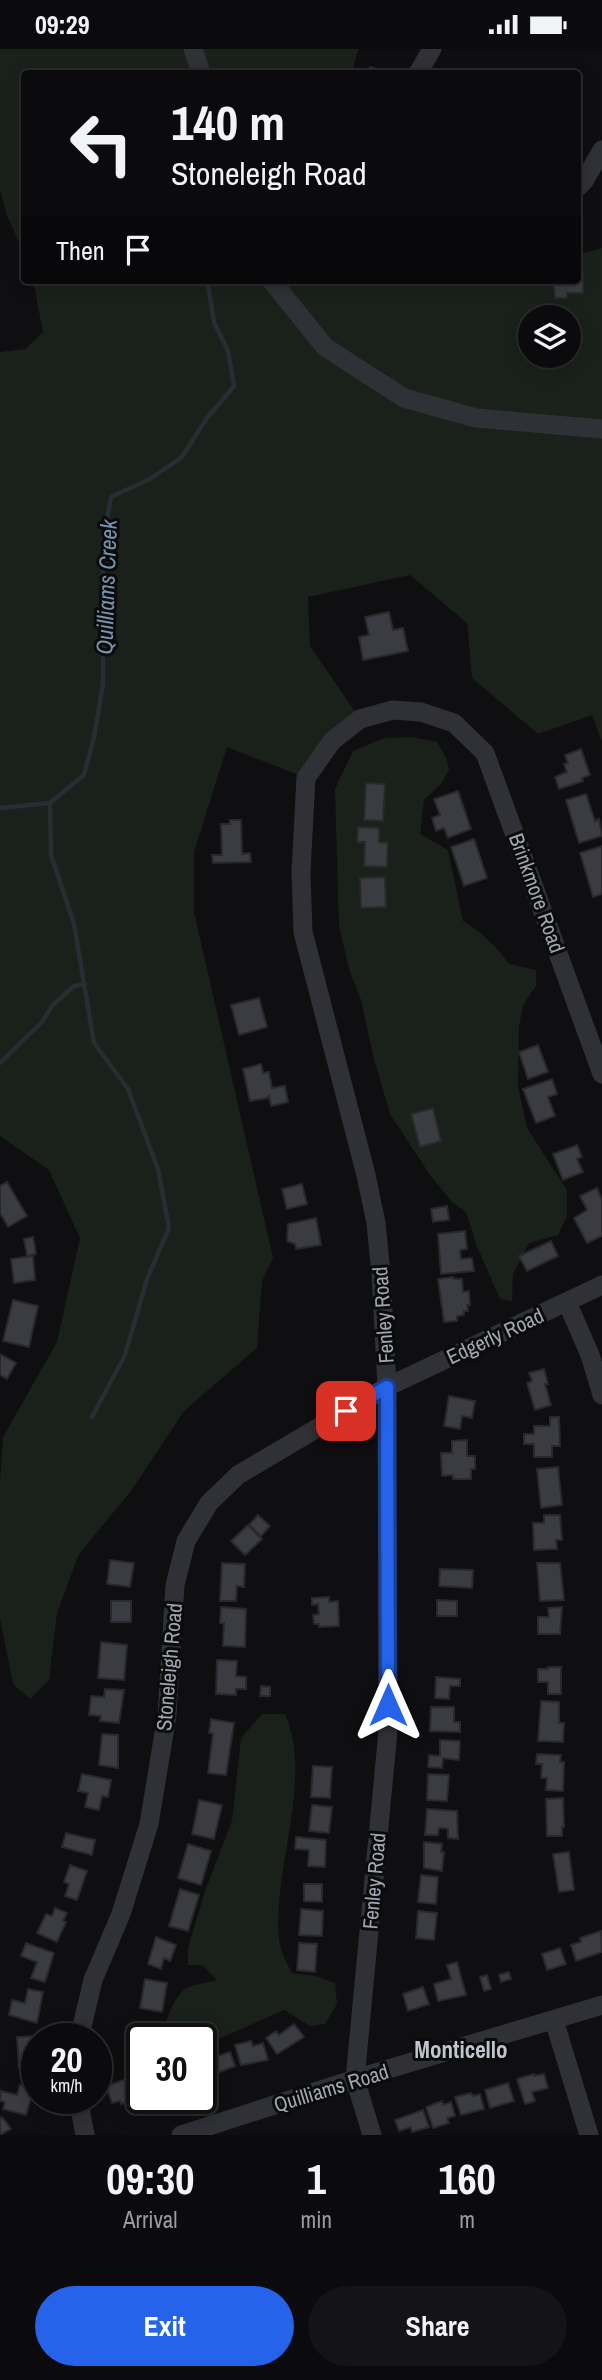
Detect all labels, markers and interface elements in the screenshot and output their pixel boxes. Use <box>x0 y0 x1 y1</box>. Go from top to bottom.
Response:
text: 09:29 <box>35 7 90 42</box>
text: 140 m <box>171 89 285 155</box>
icon: left <box>56 98 147 189</box>
text: Stoneleigh Road <box>171 152 367 195</box>
icon: arrive <box>119 231 157 269</box>
text: Then <box>56 233 105 268</box>
map controls <box>518 305 581 368</box>
button: layers <box>518 305 581 368</box>
water label: Quilliams Creek <box>88 517 124 655</box>
street label: Brinkmore Road <box>502 829 572 957</box>
street label: Fenley Road <box>365 1266 401 1364</box>
street label: Edgerly Road <box>442 1301 548 1371</box>
pin <box>316 1381 376 1441</box>
icon: arrive <box>327 1392 365 1430</box>
street label: Stoneleigh Road <box>149 1602 189 1732</box>
position arrow <box>351 1668 425 1742</box>
street label: Fenley Road <box>355 1832 393 1930</box>
speed limit sign: 30 <box>126 2023 217 2114</box>
district label: Monticello <box>414 2034 508 2065</box>
text: 20 <box>51 2036 82 2083</box>
street label: Quilliams Road <box>270 2057 392 2119</box>
text: km/h <box>51 2073 83 2098</box>
text: 09:30 <box>106 2151 194 2207</box>
text: 1 <box>307 2151 326 2207</box>
text: 160 <box>438 2151 496 2207</box>
text: Arrival <box>123 2204 178 2235</box>
text: min <box>301 2204 332 2235</box>
text: m <box>459 2204 475 2235</box>
button: Exit <box>35 2286 294 2366</box>
button: Share <box>308 2286 567 2366</box>

